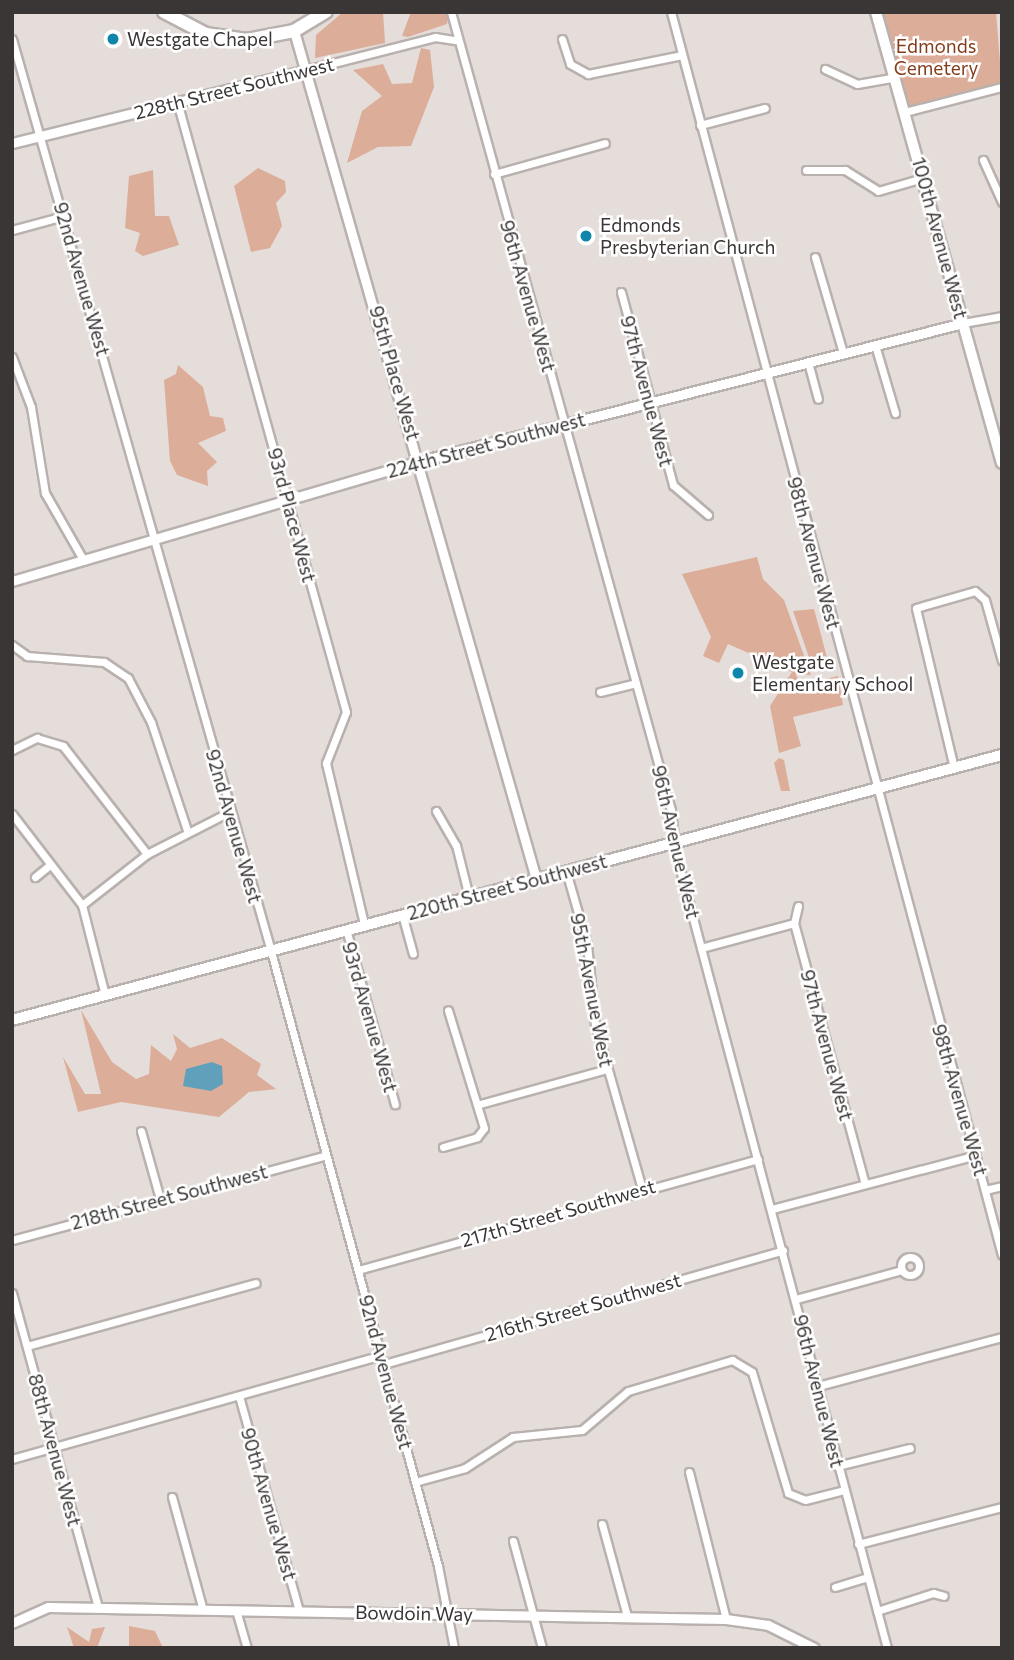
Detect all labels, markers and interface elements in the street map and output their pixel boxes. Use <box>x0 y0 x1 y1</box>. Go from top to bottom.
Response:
place label: Westgate Chapel <box>127 28 273 50</box>
marker: Westgate Chapel <box>105 31 121 47</box>
park label: Edmonds Cemetery <box>894 35 978 79</box>
street label: 228th Street Southwest <box>132 52 336 124</box>
street label: 100th Avenue West <box>907 155 973 321</box>
street label: 92nd Avenue West <box>49 199 115 359</box>
place label: Edmonds Presbyterian Church <box>600 214 775 258</box>
street label: 96th Avenue West <box>495 217 561 375</box>
marker: Edmonds Presbyterian Church <box>578 228 594 244</box>
street label: 95th Place West <box>365 303 425 443</box>
street label: 97th Avenue West <box>616 313 678 469</box>
street label: 224th Street Southwest <box>384 408 588 482</box>
street label: 93rd Place West <box>263 445 321 585</box>
street label: 98th Avenue West <box>783 474 845 632</box>
place label: Westgate Elementary School <box>752 651 913 695</box>
marker: Westgate Elementary School <box>730 665 746 681</box>
street label: 92nd Avenue West <box>201 746 267 906</box>
street label: 96th Avenue West <box>647 763 705 921</box>
street label: 220th Street Southwest <box>405 849 609 925</box>
street label: 95th Avenue West <box>566 911 618 1069</box>
street label: 93rd Avenue West <box>338 939 402 1095</box>
street label: 97th Avenue West <box>796 967 858 1123</box>
street label: 98th Avenue West <box>927 1021 993 1179</box>
street label: 218th Street Southwest <box>68 1160 270 1234</box>
street label: 217th Street Southwest <box>458 1174 658 1252</box>
street label: 216th Street Southwest <box>482 1268 684 1346</box>
street label: 92nd Avenue West <box>354 1292 418 1452</box>
street label: 96th Avenue West <box>789 1312 849 1470</box>
street label: 88th Avenue West <box>24 1371 86 1529</box>
street label: 90th Avenue West <box>236 1425 302 1583</box>
street label: Bowdoin Way <box>355 1601 473 1625</box>

